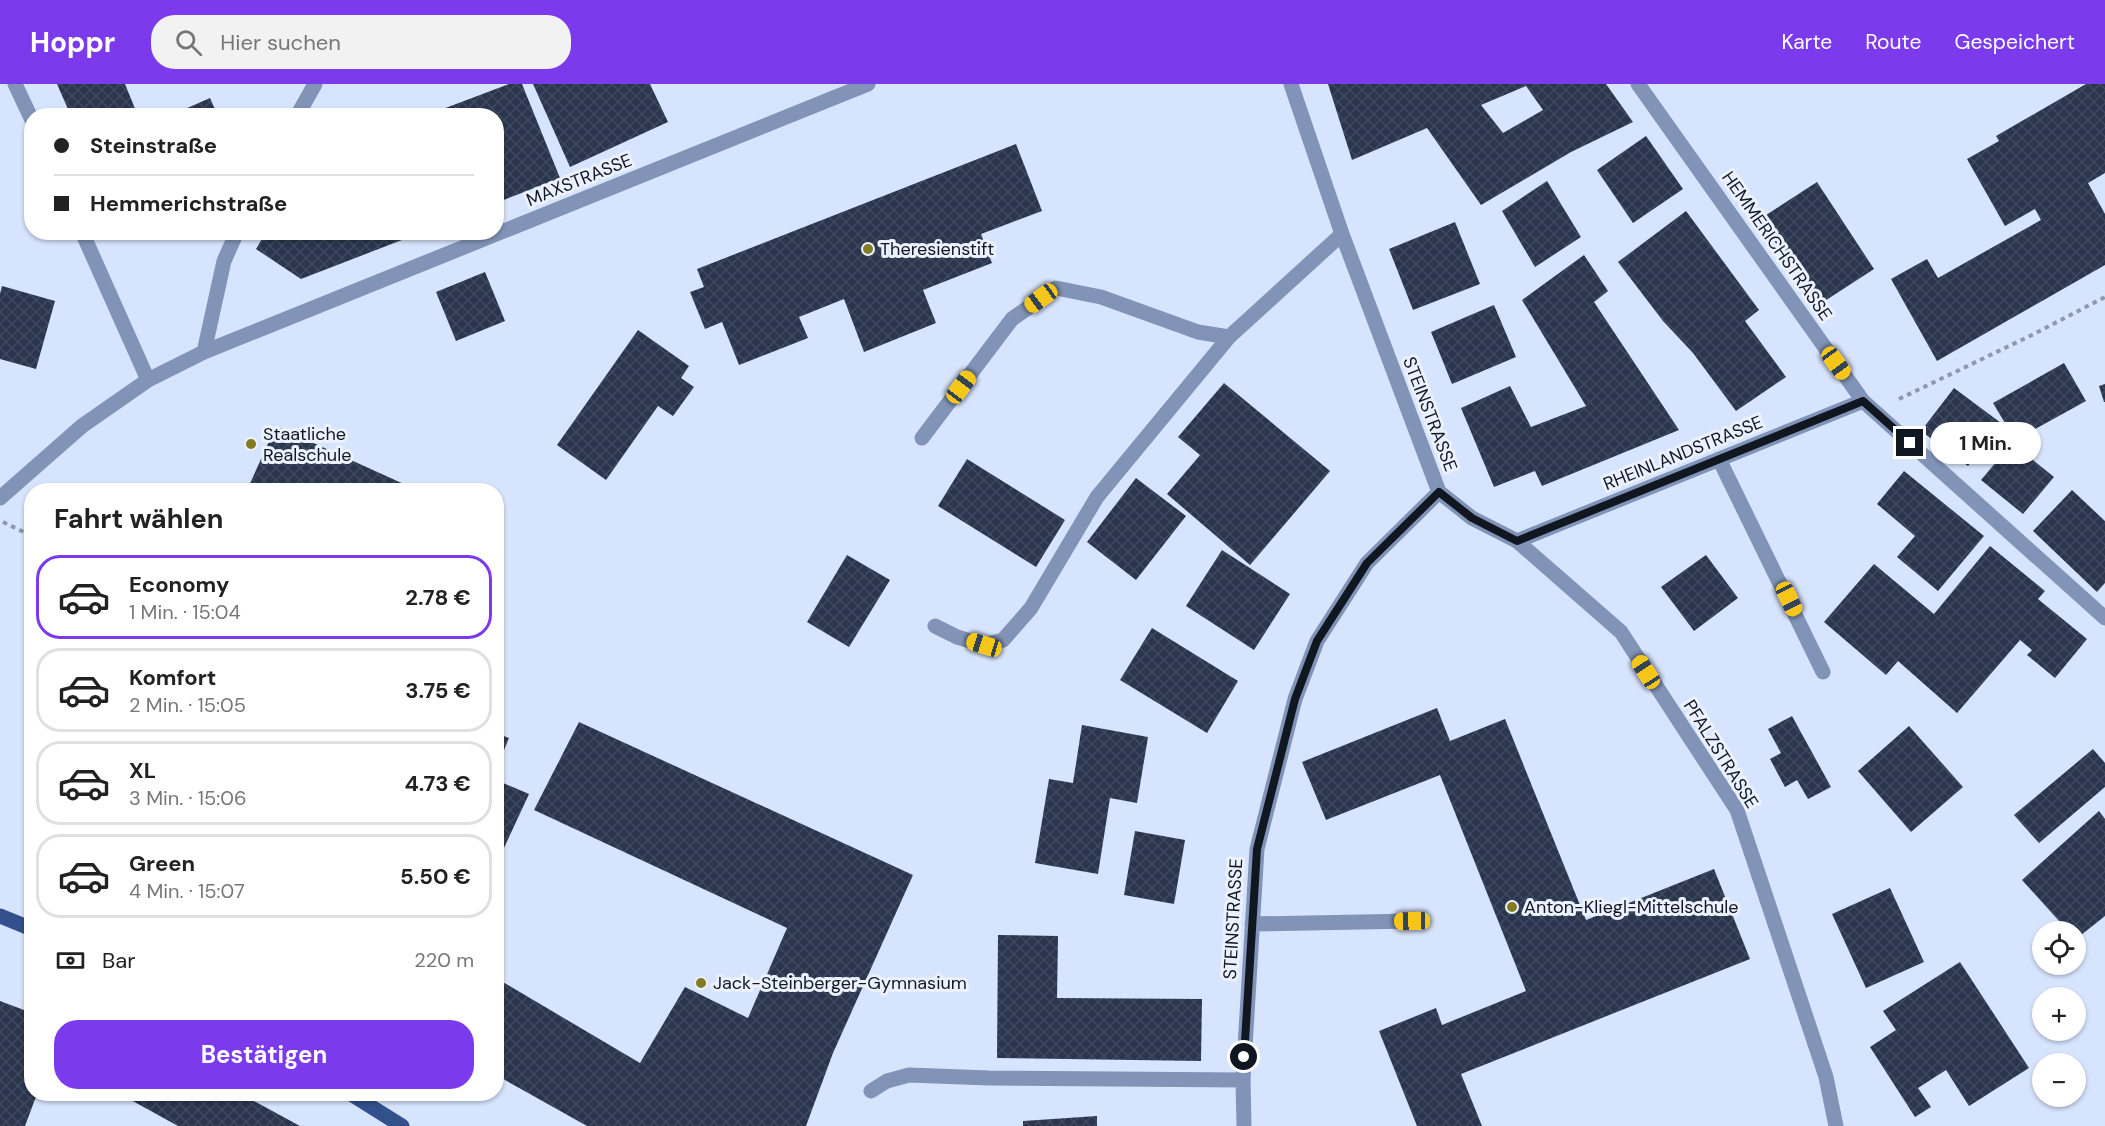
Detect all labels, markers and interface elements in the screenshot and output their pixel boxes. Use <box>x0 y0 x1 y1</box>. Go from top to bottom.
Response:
search box <box>151 15 571 69</box>
text: Hoppr <box>30 24 115 61</box>
icon: search <box>172 26 205 59</box>
text: Hier suchen <box>220 28 341 57</box>
text: Karte <box>1781 28 1832 56</box>
text: Route <box>1865 28 1921 56</box>
text: Gespeichert <box>1954 28 2075 56</box>
text: Steinstraße <box>90 131 217 160</box>
street label: MAXSTRASSE <box>523 148 635 212</box>
street label: HEMMERICHSTRASSE <box>1716 167 1838 325</box>
text: Hemmerichstraße <box>90 189 287 218</box>
place label: Theresienstift <box>880 237 994 261</box>
marker: Theresienstift <box>861 242 875 256</box>
car <box>1021 280 1061 316</box>
car <box>1818 343 1854 383</box>
street label: STEINSTRASSE <box>1397 353 1463 475</box>
car <box>943 367 979 407</box>
street label: RHEINLANDSTRASSE <box>1600 410 1766 496</box>
place label: Staatliche Realschule <box>263 422 351 467</box>
callout: 1 Min. <box>1931 422 2042 464</box>
route end <box>1896 429 1923 456</box>
text: 1 Min. <box>1959 430 2012 456</box>
marker: Staatliche Realschule <box>244 437 258 451</box>
text: Fahrt wählen <box>54 501 224 536</box>
icon: car <box>57 570 111 624</box>
text: Economy <box>129 570 229 599</box>
car <box>1773 579 1805 619</box>
text: 2.78 € <box>405 583 471 612</box>
text: 1 Min. · 15:04 <box>129 599 241 625</box>
car <box>964 631 1004 659</box>
car <box>1629 652 1663 692</box>
icon: car <box>57 663 111 717</box>
text: Komfort <box>129 663 216 692</box>
text: 3.75 € <box>405 676 471 705</box>
text: 2 Min. · 15:05 <box>129 692 246 718</box>
street label: PFALZSTRASSE <box>1678 695 1764 813</box>
icon: car <box>57 756 111 810</box>
text: XL <box>129 756 156 785</box>
text: 4.73 € <box>404 769 471 798</box>
text: 3 Min. · 15:06 <box>129 785 247 811</box>
icon: car <box>57 849 111 903</box>
text: Green <box>129 849 195 878</box>
street label: STEINSTRASSE <box>1218 858 1248 980</box>
text: 5.50 € <box>400 862 471 891</box>
text: 4 Min. · 15:07 <box>129 878 245 904</box>
place label: Anton-Kliegl-Mittelschule <box>1524 895 1738 919</box>
marker: Anton-Kliegl-Mittelschule <box>1505 900 1519 914</box>
car <box>1394 912 1430 930</box>
map controls <box>2032 921 2086 1107</box>
button: locate <box>2032 921 2086 975</box>
icon: cash <box>54 944 87 977</box>
text: Bar <box>102 946 135 975</box>
text: 220 m <box>414 947 474 973</box>
place label: Jack-Steinberger-Gymnasium <box>713 971 967 995</box>
marker: Jack-Steinberger-Gymnasium <box>694 976 708 990</box>
button: + <box>2032 987 2086 1041</box>
button: Bestätigen <box>54 1020 474 1089</box>
route start <box>1230 1043 1257 1070</box>
button: − <box>2032 1053 2086 1107</box>

